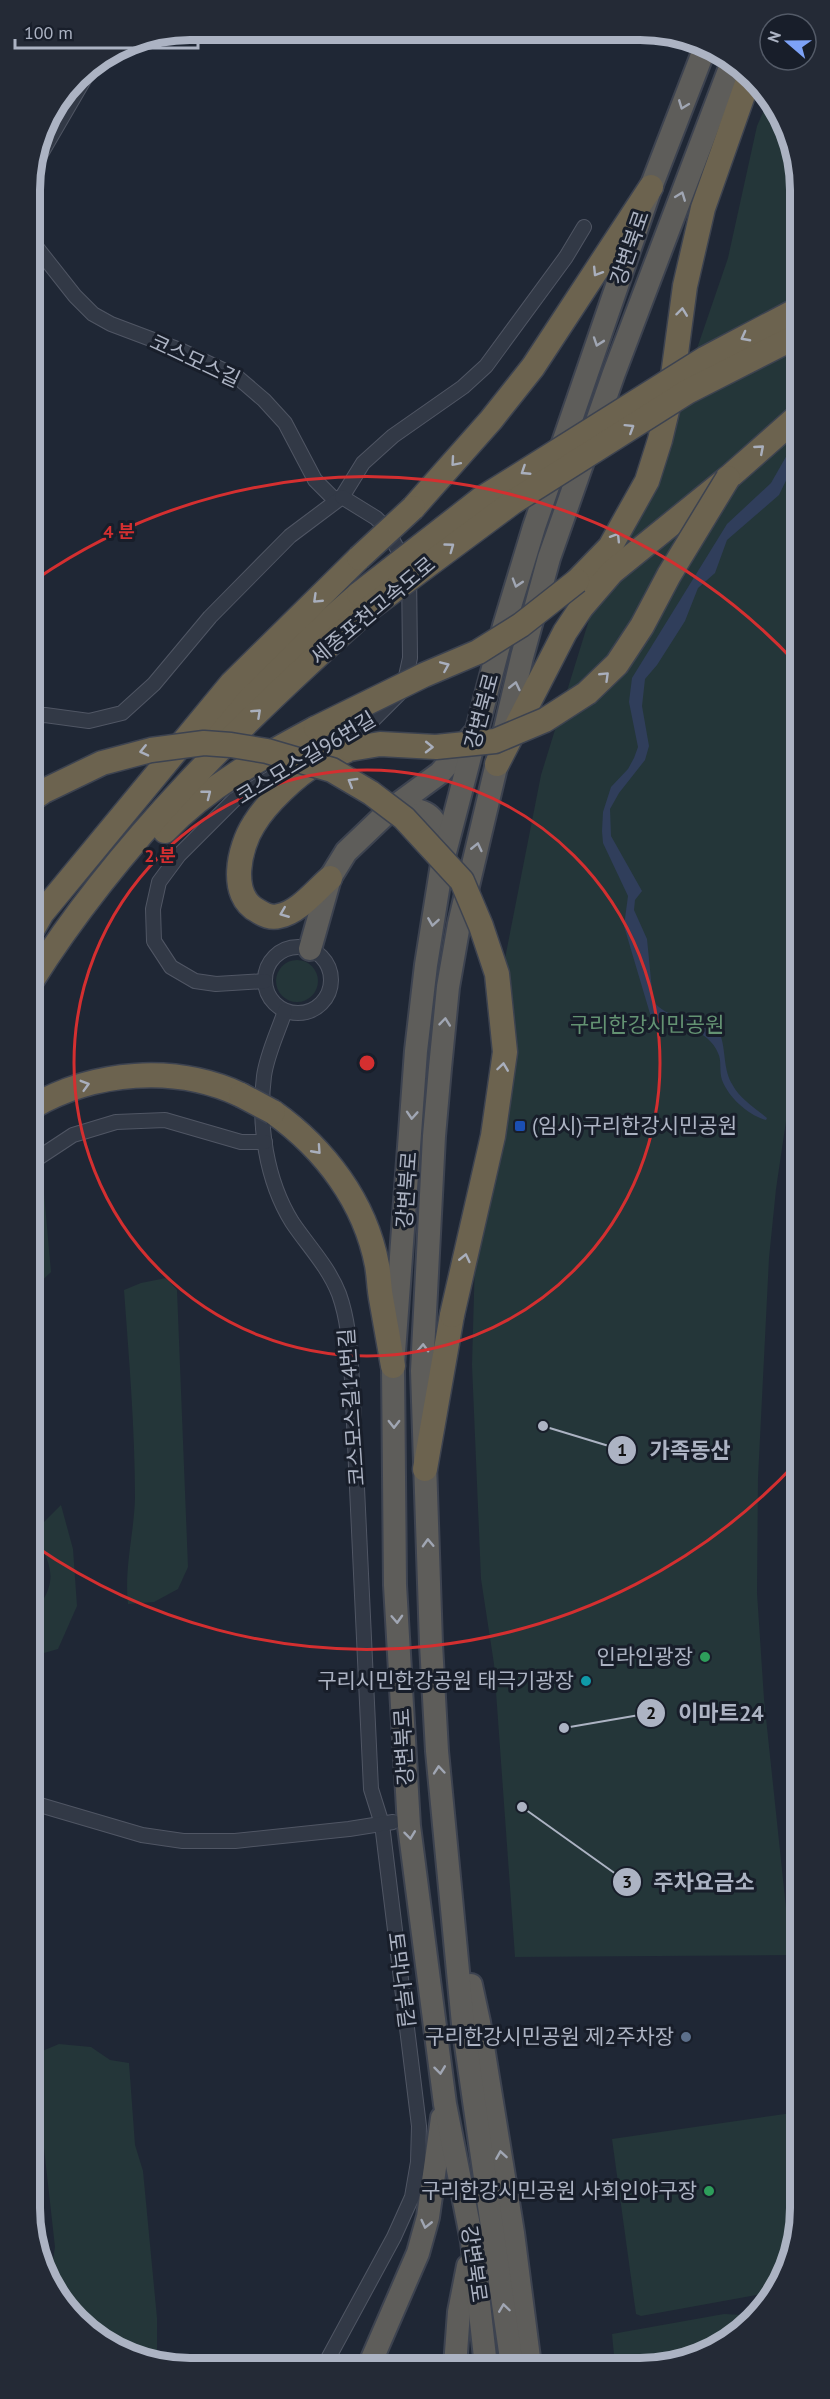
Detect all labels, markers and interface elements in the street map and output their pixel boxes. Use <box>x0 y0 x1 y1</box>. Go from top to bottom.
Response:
scale bar <box>15 12 198 50</box>
north arrow <box>758 12 818 72</box>
text: 100 m <box>24 21 73 44</box>
text: N <box>763 29 785 45</box>
one-way arrow <box>677 99 690 110</box>
one-way arrow <box>674 191 686 202</box>
street label: 강변북로 <box>604 207 655 289</box>
one-way arrow <box>593 266 605 276</box>
one-way arrow <box>675 308 687 317</box>
street label: 코스모스길 <box>146 328 245 393</box>
one-way arrow <box>741 330 752 341</box>
one-way arrow <box>593 336 606 347</box>
one-way arrow <box>624 423 634 435</box>
one-way arrow <box>753 445 764 456</box>
one-way arrow <box>452 455 463 466</box>
one-way arrow <box>521 463 531 475</box>
text: 4 분 <box>103 520 135 543</box>
one-way arrow <box>608 533 620 543</box>
one-way arrow <box>444 543 455 554</box>
street label: 세종포천고속도로 <box>305 551 441 671</box>
one-way arrow <box>512 577 524 588</box>
one-way arrow <box>313 592 323 603</box>
one-way arrow <box>439 661 450 673</box>
street label: 강변북로 <box>458 670 505 752</box>
one-way arrow <box>597 673 608 684</box>
one-way arrow <box>508 682 521 692</box>
street label: 코스모스길96번길 <box>231 705 380 810</box>
one-way arrow <box>250 709 261 720</box>
one-way arrow <box>424 740 433 753</box>
one-way arrow <box>139 744 149 757</box>
one-way arrow <box>348 778 358 789</box>
one-way arrow <box>200 791 211 802</box>
one-way arrow <box>470 842 483 852</box>
text: 2 분 <box>144 844 176 867</box>
one-way arrow <box>280 906 291 918</box>
one-way arrow <box>427 917 439 926</box>
park label: 구리한강시민공원 <box>570 1011 724 1038</box>
one-way arrow <box>438 1017 450 1026</box>
centre of rings <box>357 1053 377 1073</box>
one-way arrow <box>497 1063 509 1072</box>
one-way arrow <box>79 1080 90 1092</box>
one-way arrow <box>405 1111 418 1120</box>
place label: (임시)구리한강시민공원 <box>532 1112 737 1139</box>
marker: (임시)구리한강시민공원 <box>513 1119 527 1133</box>
one-way arrow <box>310 1143 321 1154</box>
street label: 강변북로 <box>390 1150 423 1229</box>
one-way arrow <box>457 1254 470 1264</box>
street label: 코스모스길14번길 <box>333 1327 370 1487</box>
one-way arrow <box>416 1344 429 1353</box>
one-way arrow <box>388 1420 400 1429</box>
callout: 가족동산 <box>607 1430 742 1470</box>
text: 가족동산 <box>650 1436 730 1464</box>
text: 1 <box>617 1438 627 1461</box>
one-way arrow <box>421 1539 434 1548</box>
one-way arrow <box>390 1615 403 1624</box>
place label: 인라인광장 <box>596 1643 693 1670</box>
marker: 인라인광장 <box>698 1650 712 1664</box>
place label: 구리시민한강공원 태극기광장 <box>317 1667 574 1694</box>
marker: 구리시민한강공원 태극기광장 <box>579 1674 593 1688</box>
callout: 이마트24 <box>636 1693 776 1733</box>
text: 이마트24 <box>678 1699 764 1727</box>
text: 2 <box>646 1701 656 1724</box>
street label: 강변북로 <box>388 1708 419 1786</box>
one-way arrow <box>433 1766 446 1775</box>
one-way arrow <box>403 1830 416 1840</box>
callout: 주차요금소 <box>612 1862 767 1902</box>
text: 주차요금소 <box>653 1868 755 1896</box>
text: 3 <box>622 1870 632 1893</box>
street label: 토막나루길 <box>382 1930 421 2030</box>
place label: 구리한강시민공원 제2주차장 <box>425 2023 674 2050</box>
marker: 구리한강시민공원 제2주차장 <box>679 2030 693 2044</box>
one-way arrow <box>434 2065 446 2075</box>
one-way arrow <box>495 2150 507 2159</box>
place label: 구리한강시민공원 사회인야구장 <box>421 2177 697 2204</box>
marker: 구리한강시민공원 사회인야구장 <box>702 2184 716 2198</box>
one-way arrow <box>420 2219 433 2229</box>
street label: 강변북로 <box>456 2224 493 2304</box>
one-way arrow <box>499 2303 511 2313</box>

